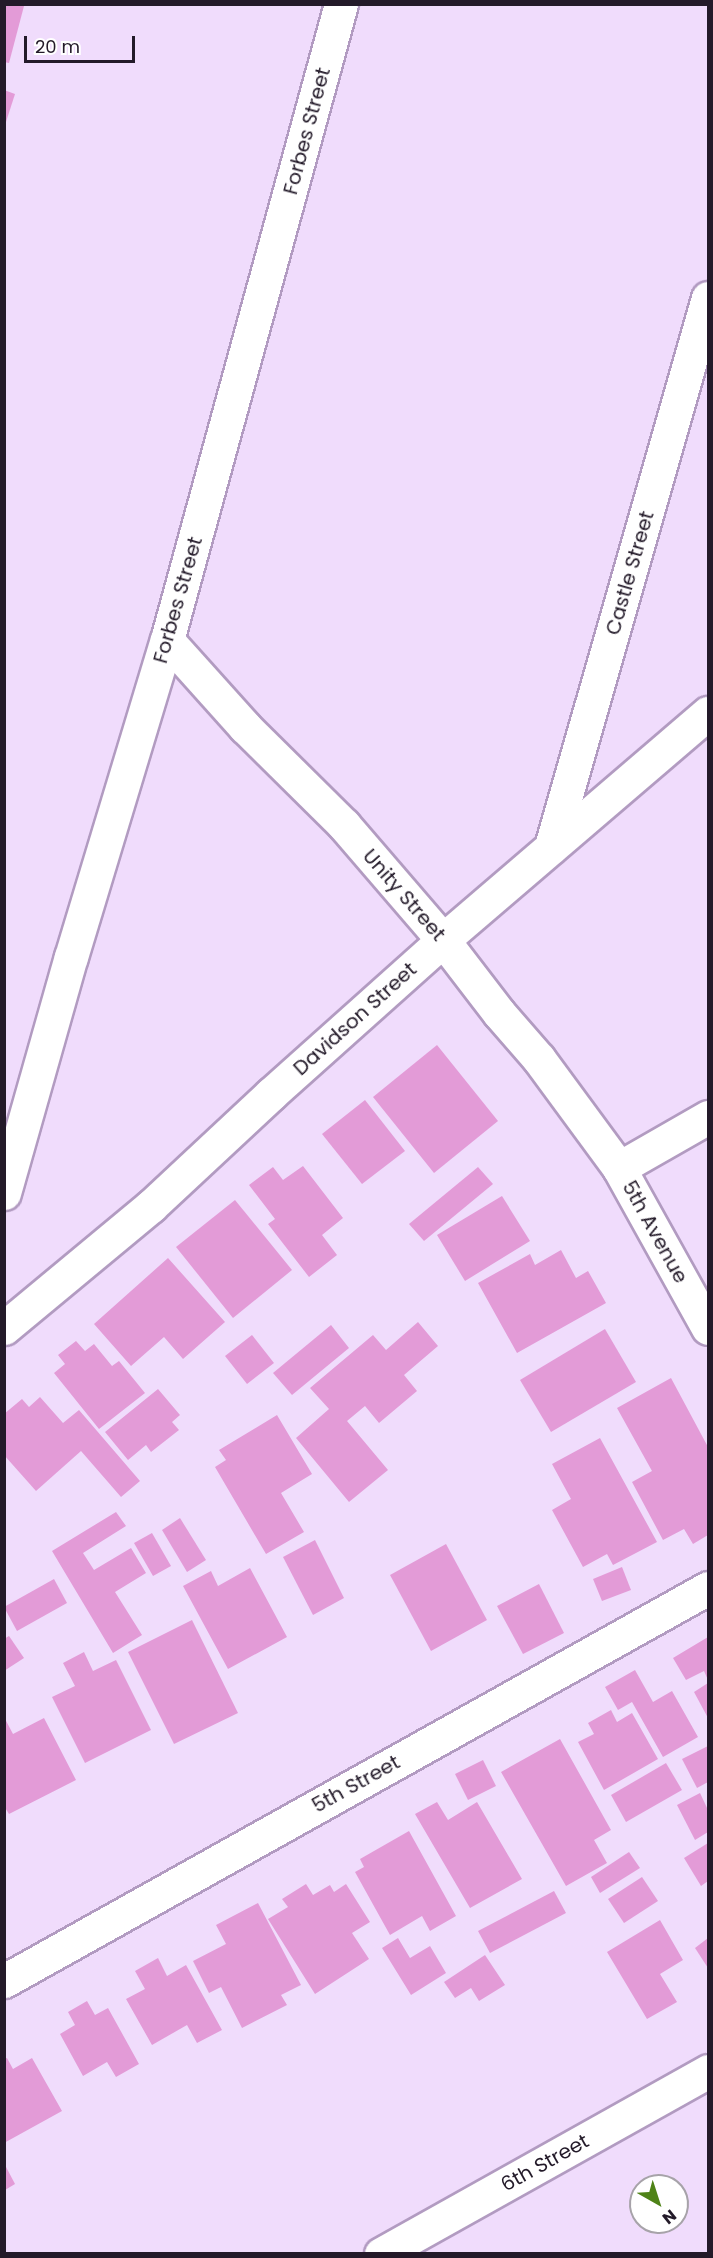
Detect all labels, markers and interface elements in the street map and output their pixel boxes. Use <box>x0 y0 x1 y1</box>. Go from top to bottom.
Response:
scale bar <box>27 24 138 62</box>
text: 20 m <box>35 34 80 59</box>
street label: Forbes Street <box>279 65 335 197</box>
street label: Castle Street <box>601 508 659 638</box>
street label: Forbes Street <box>148 534 208 666</box>
street label: Unity Street <box>358 844 450 946</box>
street label: Davidson Street <box>289 957 421 1081</box>
street label: 5th Avenue <box>617 1177 693 1287</box>
street label: 5th Street <box>308 1750 404 1818</box>
street label: 6th Street <box>497 2129 593 2197</box>
north arrow <box>629 2174 689 2234</box>
text: N <box>657 2204 681 2230</box>

